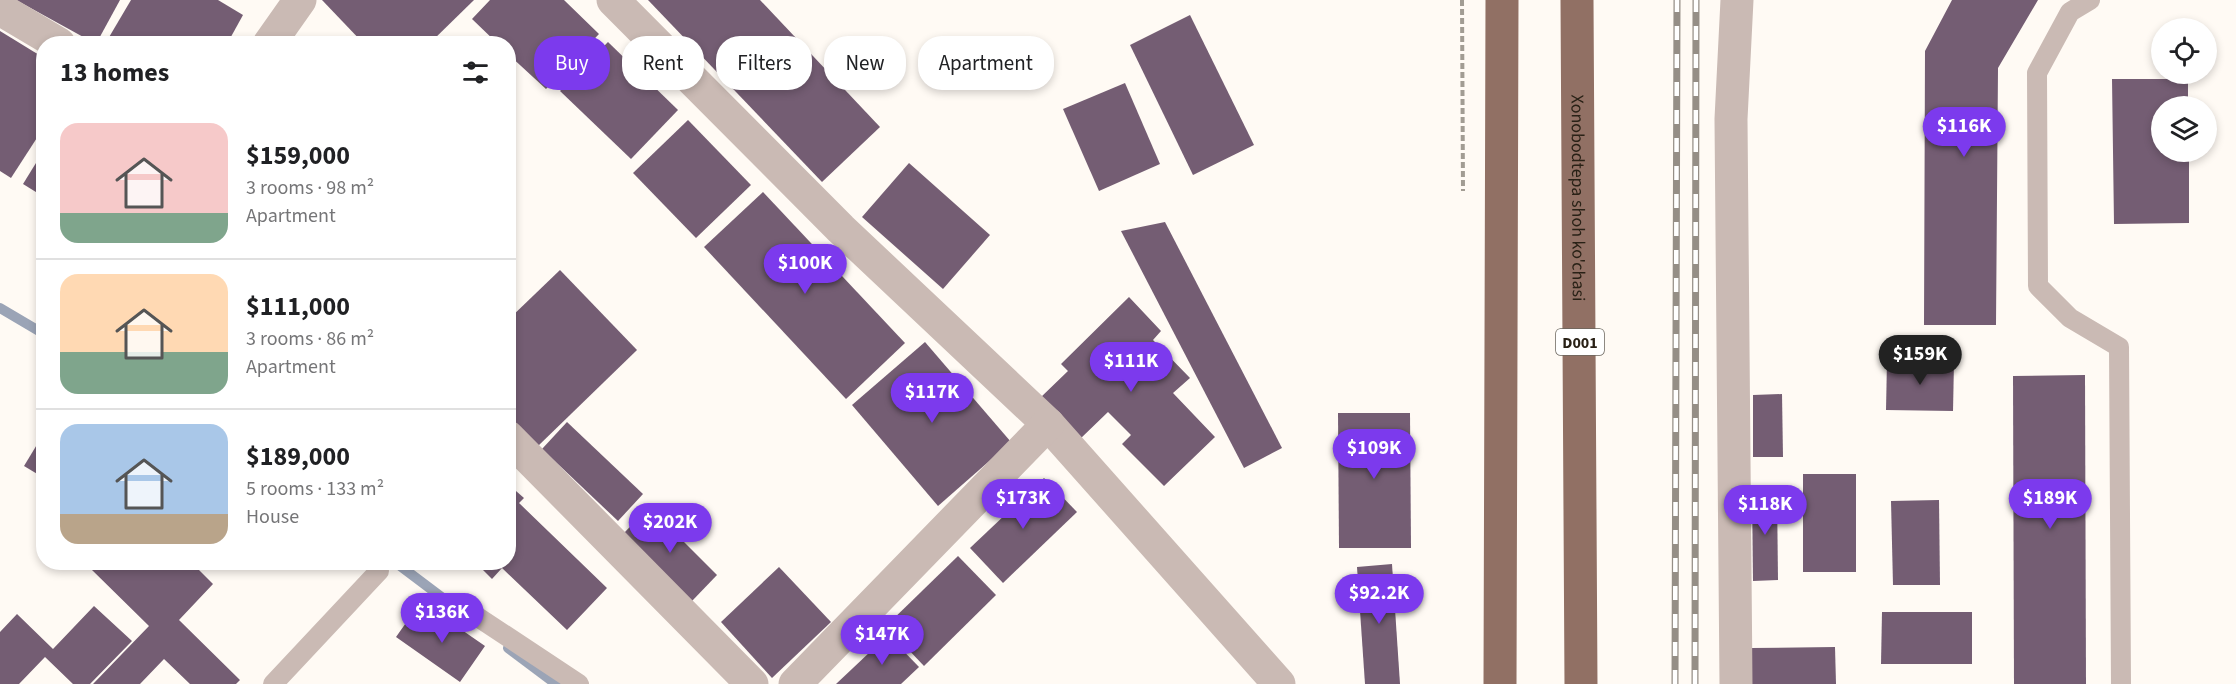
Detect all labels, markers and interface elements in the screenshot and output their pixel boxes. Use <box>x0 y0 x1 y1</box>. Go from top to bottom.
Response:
map controls <box>2151 18 2217 162</box>
button: locate <box>2151 18 2217 84</box>
chip: Buy <box>534 36 610 90</box>
chip: Rent <box>622 36 704 90</box>
chip: Filters <box>716 36 812 90</box>
chip: New <box>824 36 906 90</box>
chip: Apartment <box>918 36 1054 90</box>
text: 13 homes <box>60 54 169 91</box>
icon: filters <box>459 56 492 89</box>
street label: Xonobodtepa shoh ko'chasi <box>1565 94 1591 302</box>
button: layers <box>2151 96 2217 162</box>
pin: $116K <box>1922 107 2006 158</box>
text: $116K <box>1937 112 1991 140</box>
text: $159,000 <box>246 137 350 174</box>
icon: home <box>108 147 180 219</box>
text: 3 rooms · 98 m² <box>246 174 374 202</box>
text: Apartment <box>246 202 336 230</box>
pin: $100K <box>763 244 847 295</box>
text: $100K <box>778 249 832 277</box>
text: $111,000 <box>246 288 350 325</box>
icon: home <box>108 298 180 370</box>
text: 3 rooms · 86 m² <box>246 325 374 353</box>
road number: D001 <box>1556 329 1604 355</box>
pin: $159K <box>1878 335 1962 386</box>
text: $159K <box>1893 340 1947 368</box>
pin: $111K <box>1089 342 1173 393</box>
text: $111K <box>1104 347 1158 375</box>
text: Apartment <box>246 353 336 381</box>
pin: $117K <box>890 373 974 424</box>
text: $117K <box>905 378 959 406</box>
pin: $109K <box>1332 429 1416 480</box>
text: $109K <box>1347 434 1401 462</box>
text: $189,000 <box>246 438 350 475</box>
icon: home <box>108 448 180 520</box>
text: 5 rooms · 133 m² <box>246 475 384 503</box>
pin: $173K <box>981 479 1065 530</box>
pin: $189K <box>2008 479 2092 530</box>
text: $173K <box>996 484 1050 512</box>
text: $189K <box>2023 484 2077 512</box>
pin: $118K <box>1723 485 1807 536</box>
text: $118K <box>1738 490 1792 518</box>
text: House <box>246 503 299 531</box>
pin: $202K <box>628 503 712 554</box>
text: $202K <box>643 508 697 536</box>
pin: $92.2K <box>1330 574 1428 625</box>
text: $92.2K <box>1349 579 1409 607</box>
pin: $136K <box>400 593 484 644</box>
text: $136K <box>415 598 469 626</box>
pin: $147K <box>840 615 924 666</box>
text: $147K <box>855 620 909 648</box>

